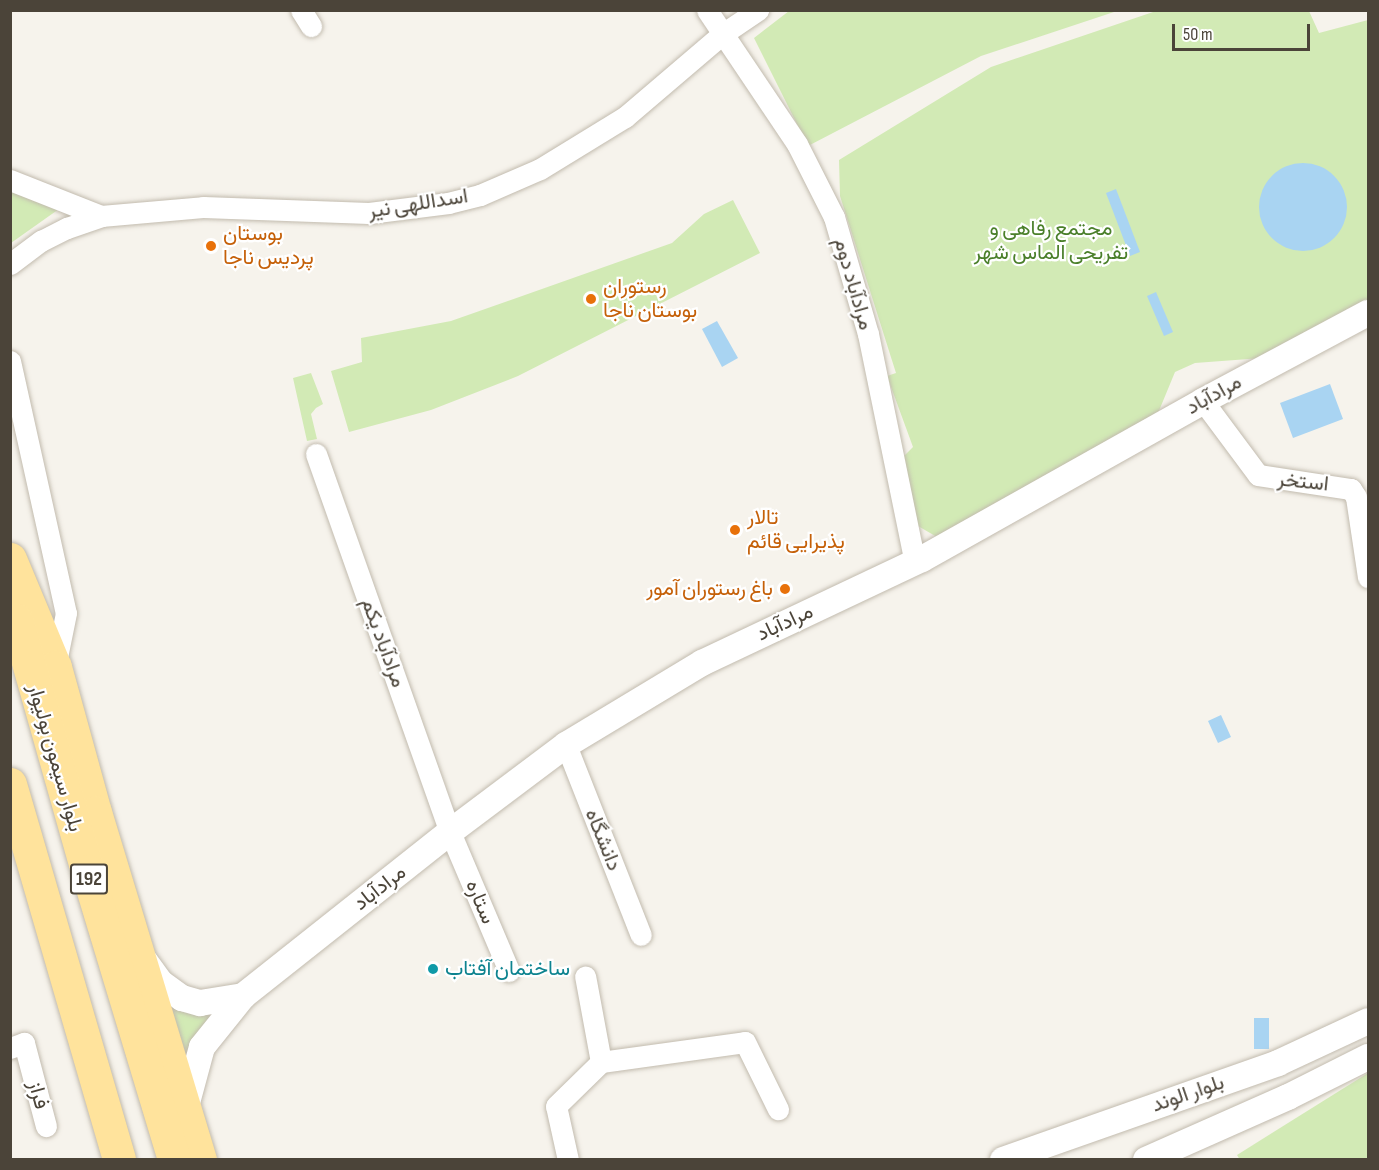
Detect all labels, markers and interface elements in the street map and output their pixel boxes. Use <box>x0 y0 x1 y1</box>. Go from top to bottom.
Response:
scale bar <box>1175 12 1313 50</box>
text: 50 m <box>1183 24 1213 45</box>
street label: اسداللهی نیر <box>366 184 470 224</box>
park label: مجتمع رفاهی و تفریحی الماس شهر <box>974 216 1128 266</box>
place label: بوستان پردیس ناجا <box>223 221 314 271</box>
street label: مرادآباد دوم <box>828 235 878 333</box>
marker: بوستان پردیس ناجا <box>204 239 218 253</box>
place label: رستوران بوستان ناجا <box>603 274 697 324</box>
marker: رستوران بوستان ناجا <box>584 292 598 306</box>
street label: مرادآباد <box>1182 370 1246 420</box>
street label: استخر <box>1276 467 1330 497</box>
place label: تالار پذیرایی قائم <box>747 505 845 555</box>
marker: تالار پذیرایی قائم <box>728 523 742 537</box>
place label: باغ رستوران آمور <box>646 576 773 602</box>
marker: باغ رستوران آمور <box>778 582 792 596</box>
street label: مرادآباد یکم <box>355 595 411 691</box>
street label: مرادآباد <box>753 599 817 647</box>
street label: بلوار سیمون بولیوار <box>22 681 88 835</box>
street label: دانشگاه <box>579 805 627 875</box>
street label: مرادآباد <box>349 860 411 916</box>
road number: 192 <box>70 862 109 896</box>
street label: ستاره <box>460 876 500 928</box>
place label: ساختمان آفتاب <box>445 956 570 982</box>
marker: ساختمان آفتاب <box>426 962 440 976</box>
street label: بلوار الوند <box>1148 1070 1228 1118</box>
street label: فراز <box>22 1078 54 1112</box>

